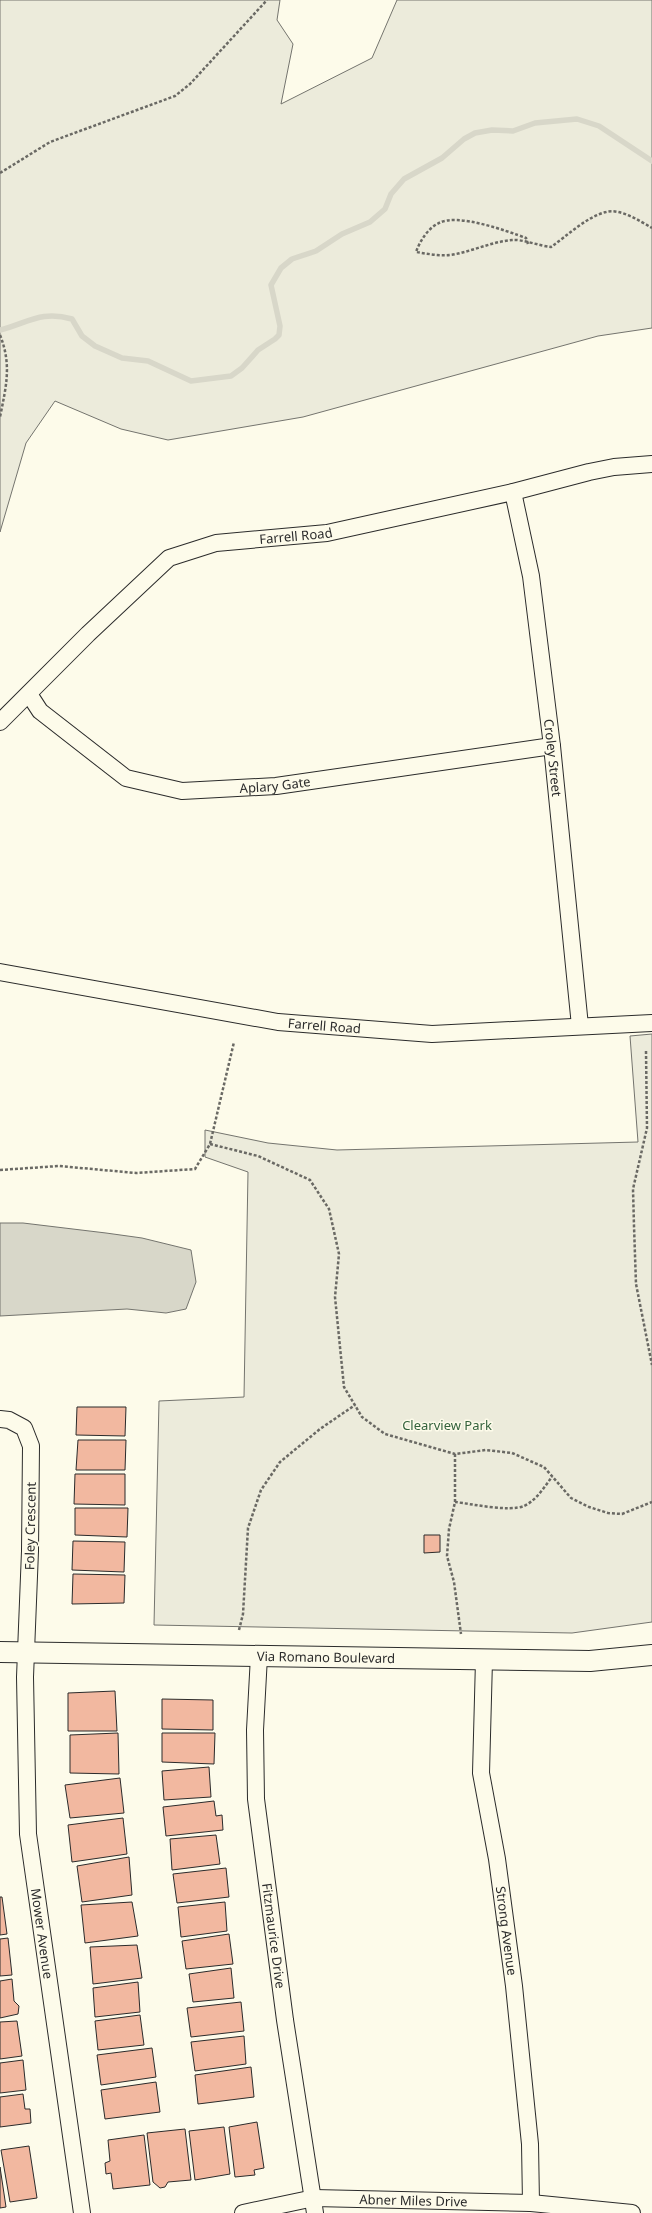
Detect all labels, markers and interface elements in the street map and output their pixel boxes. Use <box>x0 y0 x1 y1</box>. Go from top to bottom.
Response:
street label: Farrell Road <box>259 523 334 548</box>
street label: Croley Street <box>540 718 566 798</box>
street label: Aplary Gate <box>239 772 312 797</box>
street label: Farrell Road <box>287 1014 362 1037</box>
park label: Clearview Park <box>402 1416 492 1434</box>
street label: Foley Crescent <box>20 1481 40 1570</box>
street label: Via Romano Boulevard <box>257 1647 395 1667</box>
street label: Fitzmaurice Drive <box>258 1882 290 1990</box>
street label: Strong Avenue <box>492 1885 522 1977</box>
street label: Mower Avenue <box>27 1887 58 1980</box>
street label: Abner Miles Drive <box>359 2190 468 2211</box>

